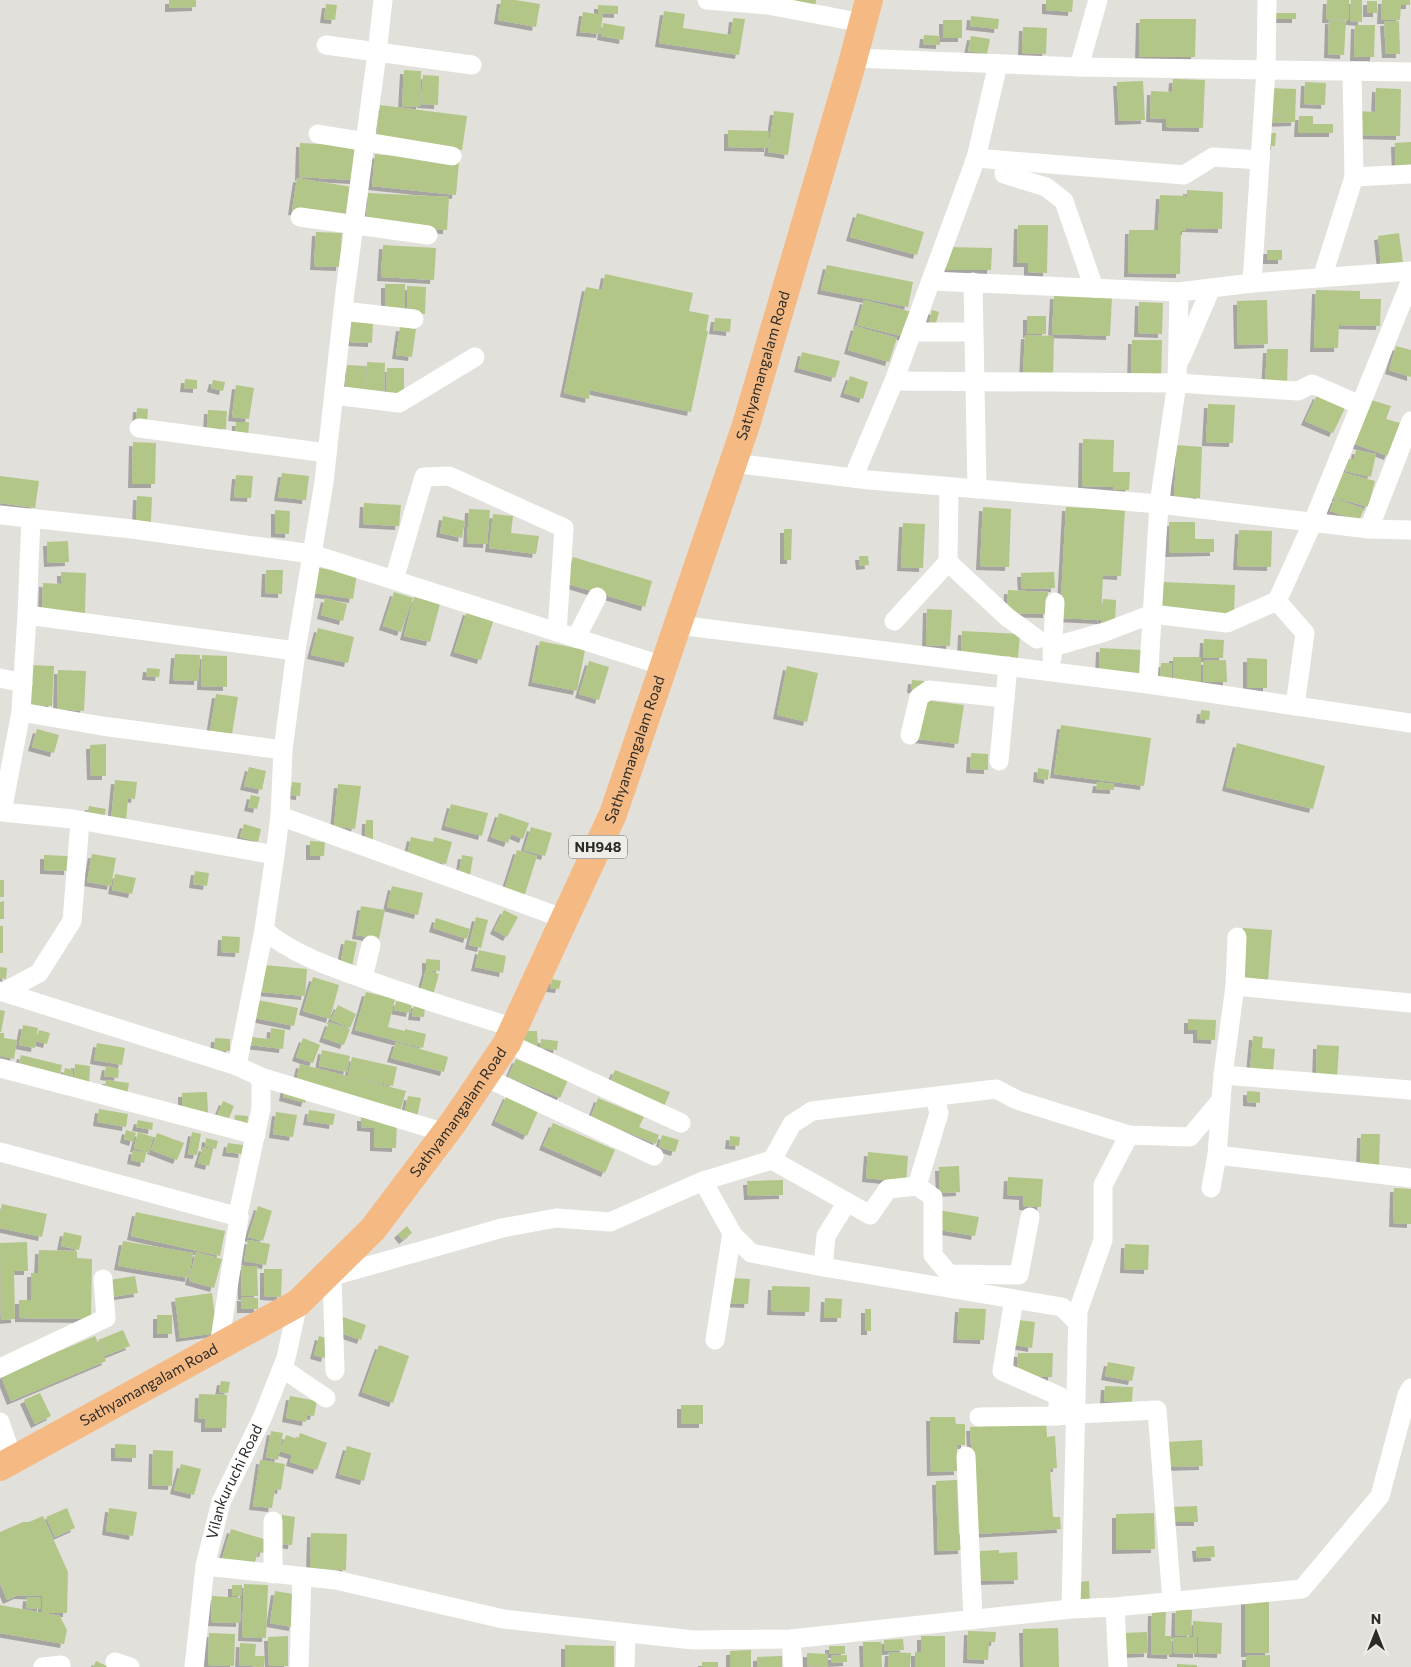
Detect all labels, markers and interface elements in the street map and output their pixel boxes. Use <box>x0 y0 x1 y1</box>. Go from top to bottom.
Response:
street label: Sathyamangalam Road <box>731 289 793 442</box>
street label: Sathyamangalam Road <box>600 673 668 826</box>
road number: NH948 <box>569 836 627 859</box>
street label: Sathyamangalam Road <box>405 1044 510 1180</box>
street label: Sathyamangalam Road <box>76 1339 221 1429</box>
street label: Vilankuruchi Road <box>202 1421 266 1541</box>
north arrow <box>1351 1607 1401 1657</box>
text: N <box>1371 1610 1381 1627</box>

